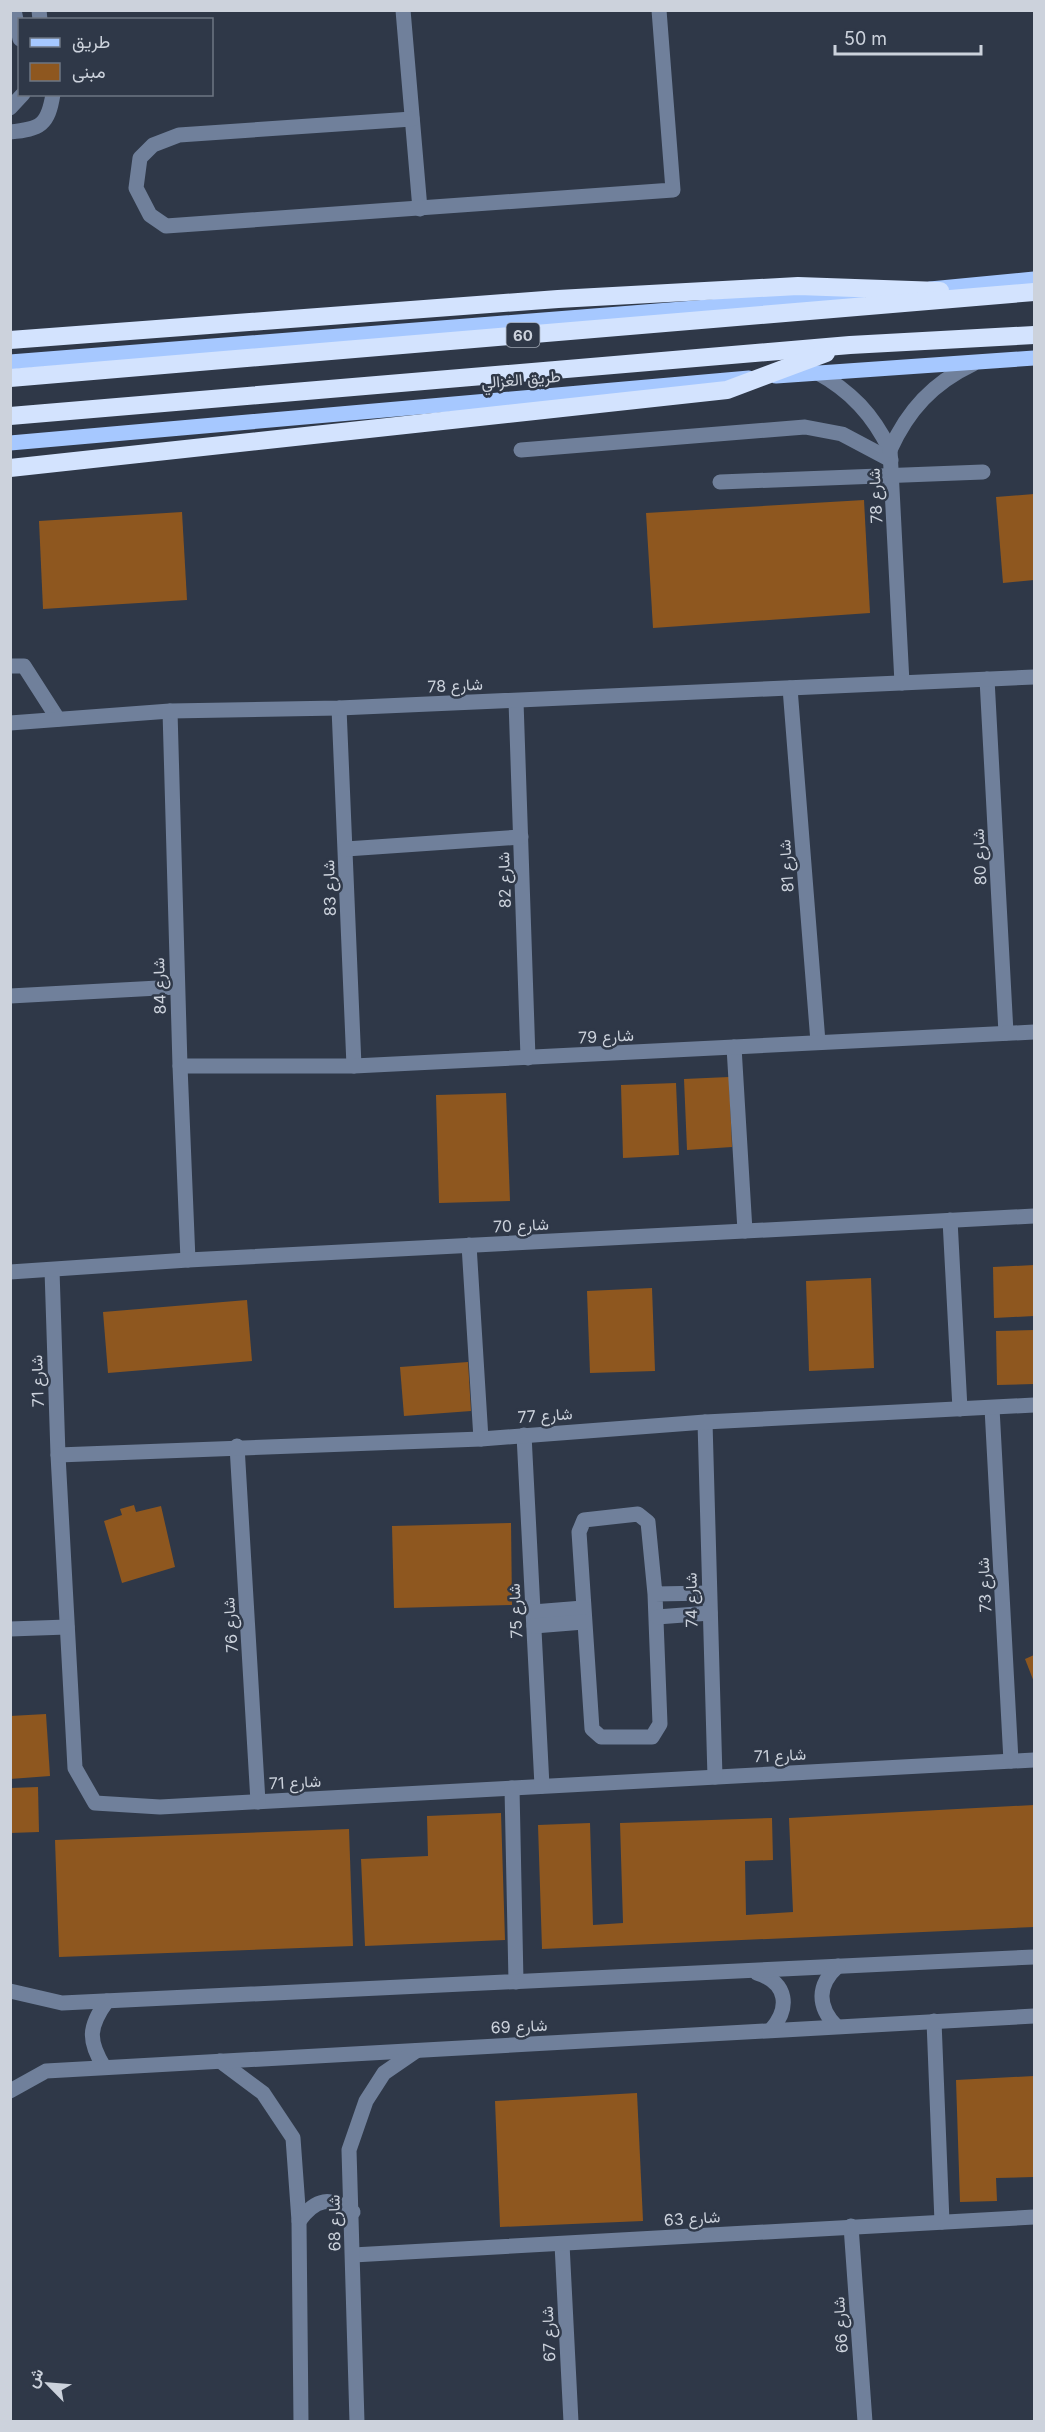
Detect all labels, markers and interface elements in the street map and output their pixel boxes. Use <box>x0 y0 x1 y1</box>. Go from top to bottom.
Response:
legend <box>18 18 213 96</box>
scale bar <box>835 18 980 56</box>
text: 50 m <box>844 28 887 49</box>
text: طريق <box>72 31 110 53</box>
text: مبنى <box>72 61 106 83</box>
road number: 60 <box>506 323 540 347</box>
street label: طريق الغزالي <box>480 366 562 396</box>
street label: شارع 78 <box>864 468 888 524</box>
street label: شارع 78 <box>427 674 483 698</box>
street label: شارع 80 <box>968 828 992 886</box>
street label: شارع 81 <box>774 839 800 893</box>
street label: شارع 82 <box>493 851 517 909</box>
street label: شارع 83 <box>318 859 342 917</box>
street label: شارع 84 <box>148 957 172 1015</box>
street label: شارع 79 <box>578 1025 634 1049</box>
street label: شارع 70 <box>493 1214 549 1238</box>
street label: شارع 71 <box>26 1354 50 1407</box>
street label: شارع 77 <box>517 1403 573 1429</box>
street label: شارع 73 <box>973 1557 997 1613</box>
street label: شارع 74 <box>681 1572 703 1628</box>
street label: شارع 75 <box>504 1583 528 1639</box>
street label: شارع 76 <box>218 1597 244 1653</box>
street label: شارع 71 <box>753 1744 807 1768</box>
street label: شارع 71 <box>268 1771 322 1795</box>
street label: شارع 69 <box>490 2015 548 2039</box>
street label: شارع 68 <box>324 2195 346 2251</box>
street label: شارع 63 <box>663 2206 721 2232</box>
street label: شارع 66 <box>828 2296 854 2354</box>
street label: شارع 67 <box>537 2306 561 2362</box>
north arrow <box>18 2354 78 2414</box>
text: ش <box>21 2365 48 2391</box>

